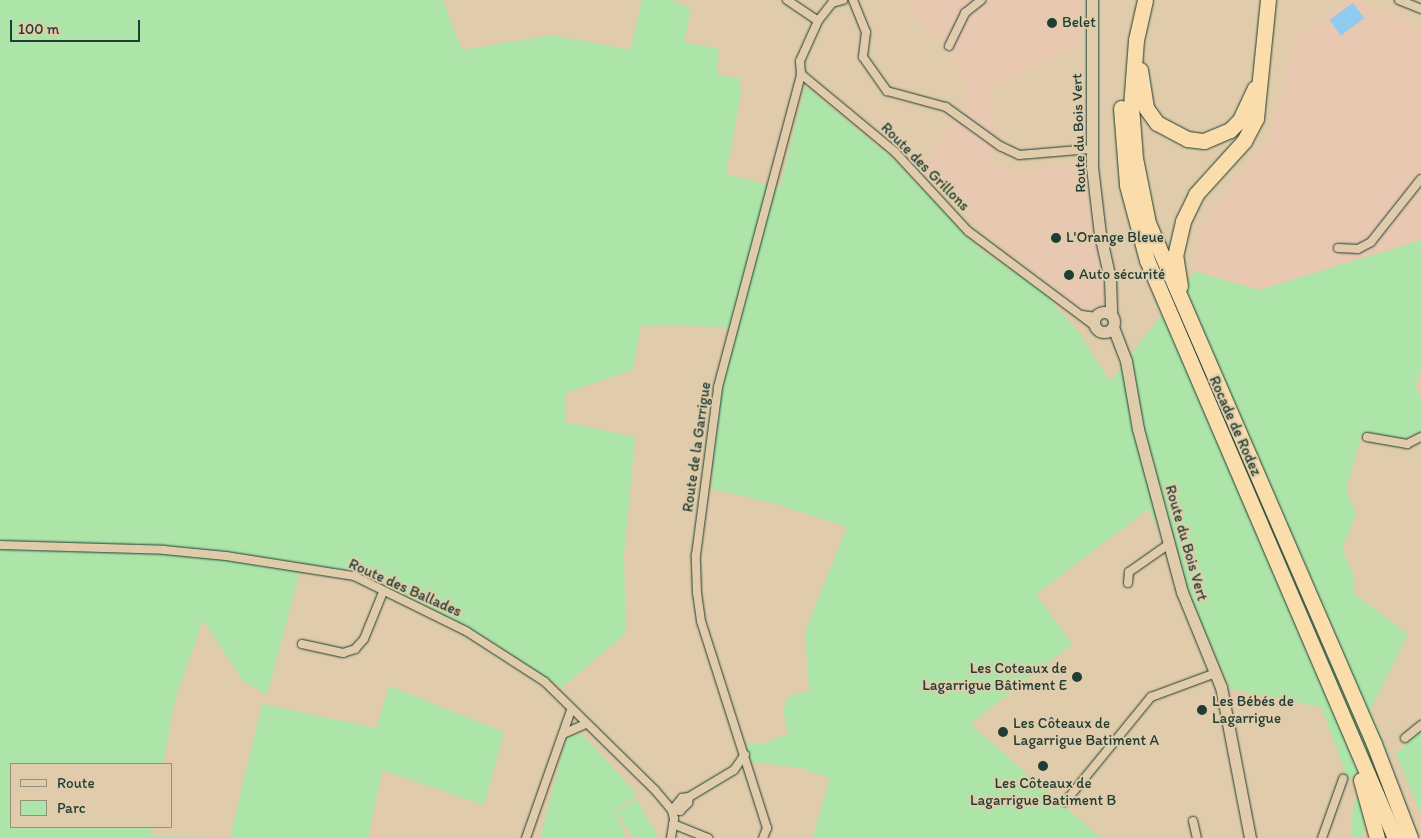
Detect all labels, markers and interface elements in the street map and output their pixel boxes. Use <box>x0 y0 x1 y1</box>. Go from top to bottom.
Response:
scale bar <box>12 10 142 42</box>
place label: Belet <box>1062 14 1096 32</box>
marker: Belet <box>1046 17 1058 29</box>
text: 100 m <box>18 20 59 38</box>
street label: Route du Bois Vert <box>1068 73 1090 193</box>
street label: Route des Grillons <box>877 119 973 215</box>
place label: L'Orange Bleue <box>1066 229 1164 247</box>
marker: L'Orange Bleue <box>1050 232 1062 244</box>
place label: Auto sécurité <box>1079 266 1165 284</box>
marker: Auto sécurité <box>1063 269 1075 281</box>
street label: Rocade de Rodez <box>1205 373 1265 479</box>
street label: Route de la Garrigue <box>679 380 715 514</box>
street label: Route du Bois Vert <box>1161 483 1211 603</box>
street label: Route des Ballades <box>346 555 464 621</box>
place label: Les Coteaux de Lagarrigue Bâtiment E <box>923 659 1067 694</box>
marker: Les Coteaux de Lagarrigue Bâtiment E <box>1071 671 1083 683</box>
place label: Les Bébés de Lagarrigue <box>1212 692 1294 727</box>
marker: Les Bébés de Lagarrigue <box>1196 704 1208 716</box>
place label: Les Côteaux de Lagarrigue Batiment A <box>1013 714 1159 749</box>
marker: Les Côteaux de Lagarrigue Batiment A <box>997 726 1009 738</box>
marker: Les Côteaux de Lagarrigue Batiment B <box>1037 760 1049 772</box>
legend <box>10 763 172 828</box>
text: Route <box>57 774 95 792</box>
place label: Les Côteaux de Lagarrigue Batiment B <box>970 774 1116 809</box>
text: Parc <box>57 799 86 817</box>

